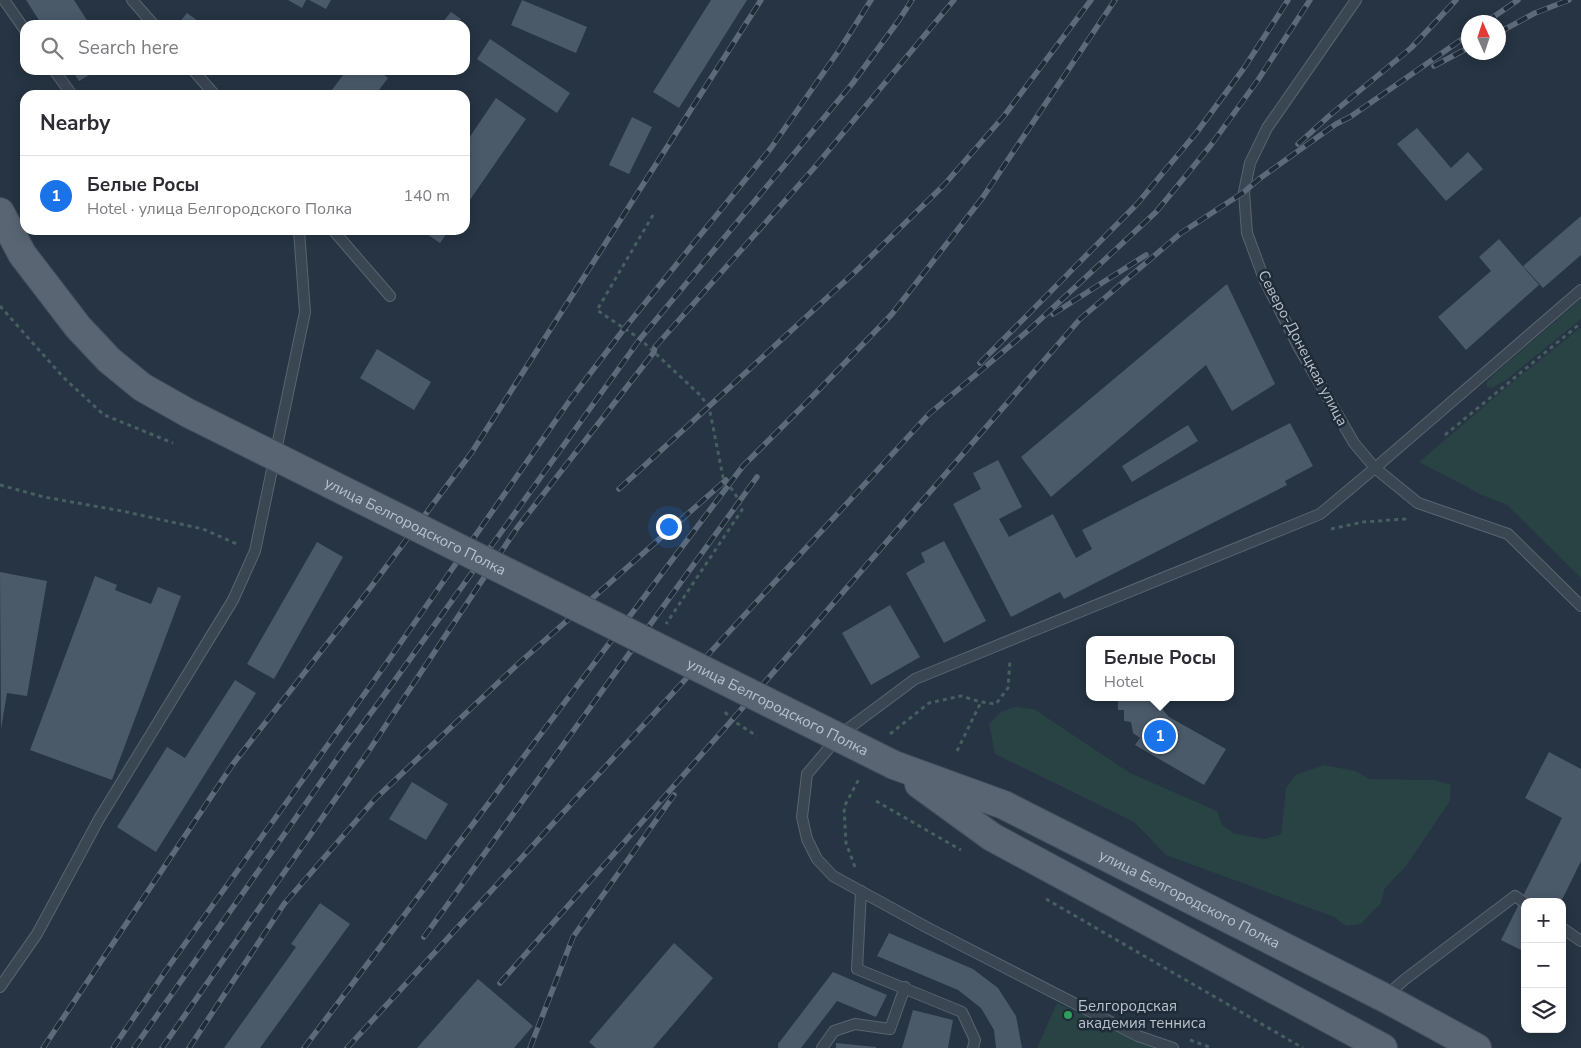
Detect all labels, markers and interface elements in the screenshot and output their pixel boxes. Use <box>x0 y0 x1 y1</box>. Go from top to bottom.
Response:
north arrow <box>1461 15 1506 60</box>
search box <box>20 20 470 75</box>
icon: search <box>38 34 66 62</box>
text: Search here <box>78 35 179 61</box>
text: Nearby <box>40 109 110 137</box>
text: Белые Росы <box>87 172 199 198</box>
text: 1 <box>51 185 61 207</box>
text: 140 m <box>403 185 450 207</box>
text: Hotel · улица Белгородского Полка <box>87 198 352 220</box>
street label: Северо-Донецкая улица <box>1253 267 1353 429</box>
street label: улица Белгородского Полка <box>321 473 509 580</box>
your location <box>656 514 682 540</box>
popup <box>1086 636 1234 701</box>
text: Белые Росы <box>1104 645 1216 671</box>
street label: улица Белгородского Полка <box>684 653 872 761</box>
text: Hotel <box>1104 671 1144 693</box>
pin: 1 <box>1144 717 1176 755</box>
street label: улица Белгородского Полка <box>1096 845 1283 953</box>
map controls <box>1521 898 1566 1033</box>
button: + <box>1521 898 1566 943</box>
button: − <box>1521 943 1566 988</box>
button: layers <box>1521 988 1566 1033</box>
place label: Белгородская академия тенниса <box>1078 996 1206 1033</box>
marker: Белгородская академия тенниса <box>1062 1009 1074 1021</box>

